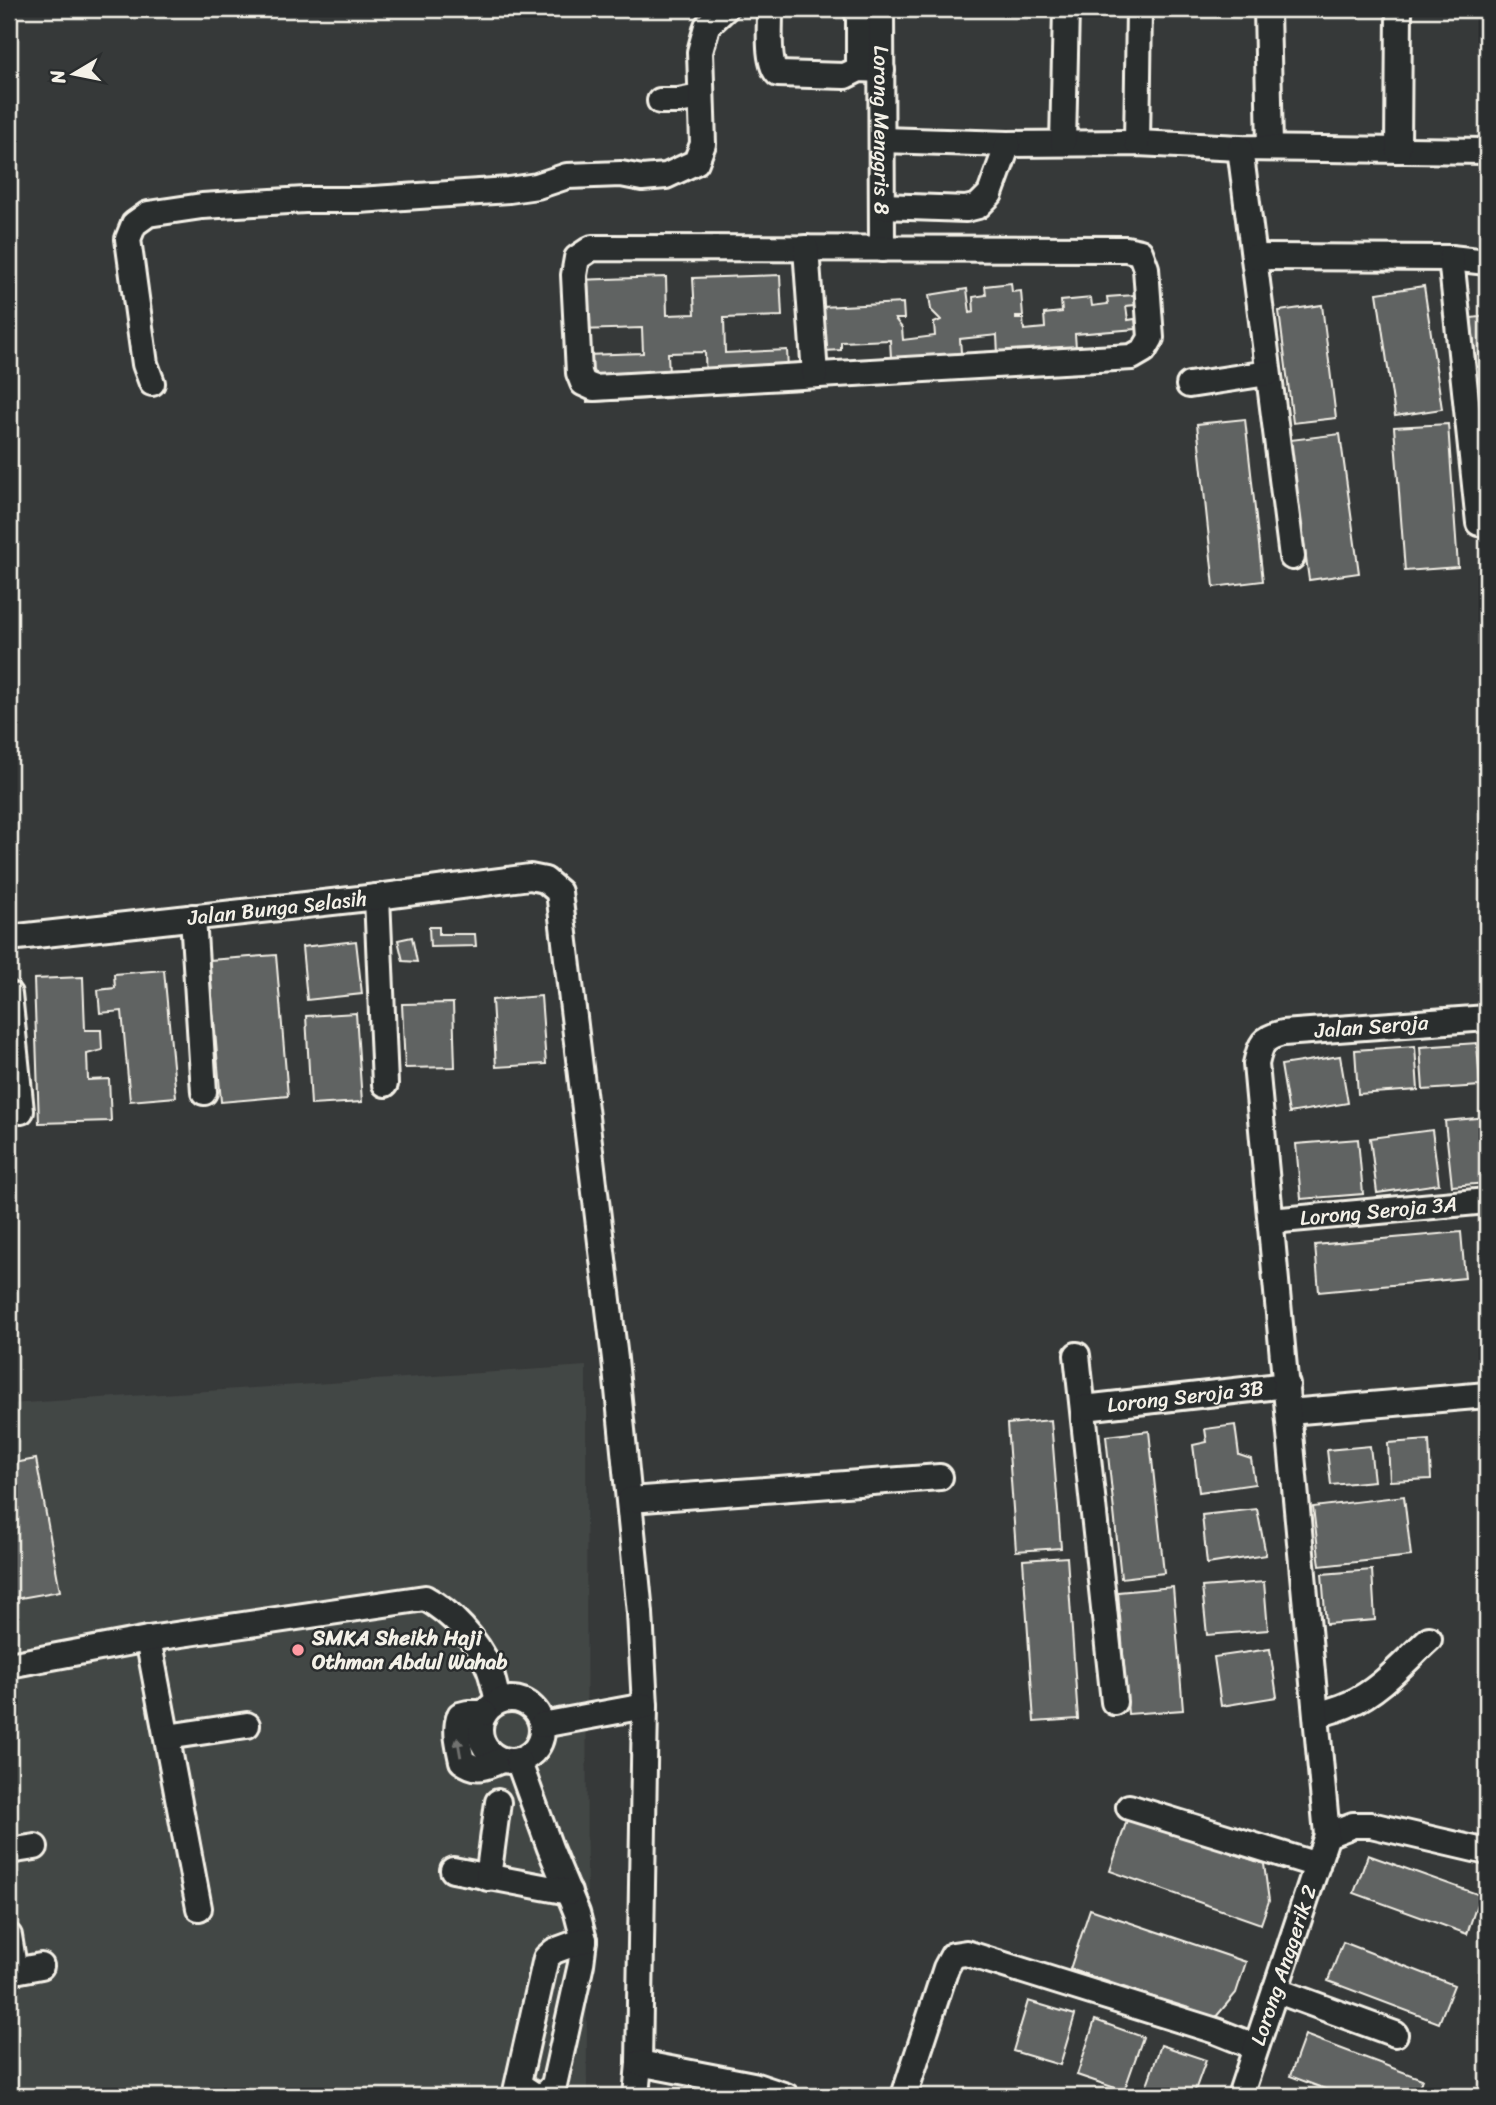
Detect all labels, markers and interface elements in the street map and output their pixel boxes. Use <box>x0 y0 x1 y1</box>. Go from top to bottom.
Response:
north arrow <box>38 38 108 108</box>
street label: Lorong Menggris 8 <box>862 45 901 215</box>
text: N <box>40 67 75 87</box>
street label: Jalan Bunga Selasih <box>185 879 369 937</box>
street label: Jalan Seroja <box>1312 1003 1430 1050</box>
street label: Lorong Seroja 3A <box>1298 1185 1459 1237</box>
street label: Lorong Seroja 3B <box>1105 1369 1266 1424</box>
place label: SMKA Sheikh Haji Othman Abdul Wahab <box>311 1619 508 1681</box>
marker: SMKA Sheikh Haji Othman Abdul Wahab <box>290 1642 306 1658</box>
one-way arrow <box>453 1736 464 1758</box>
street label: Lorong Anggerik 2 <box>1239 1880 1328 2050</box>

